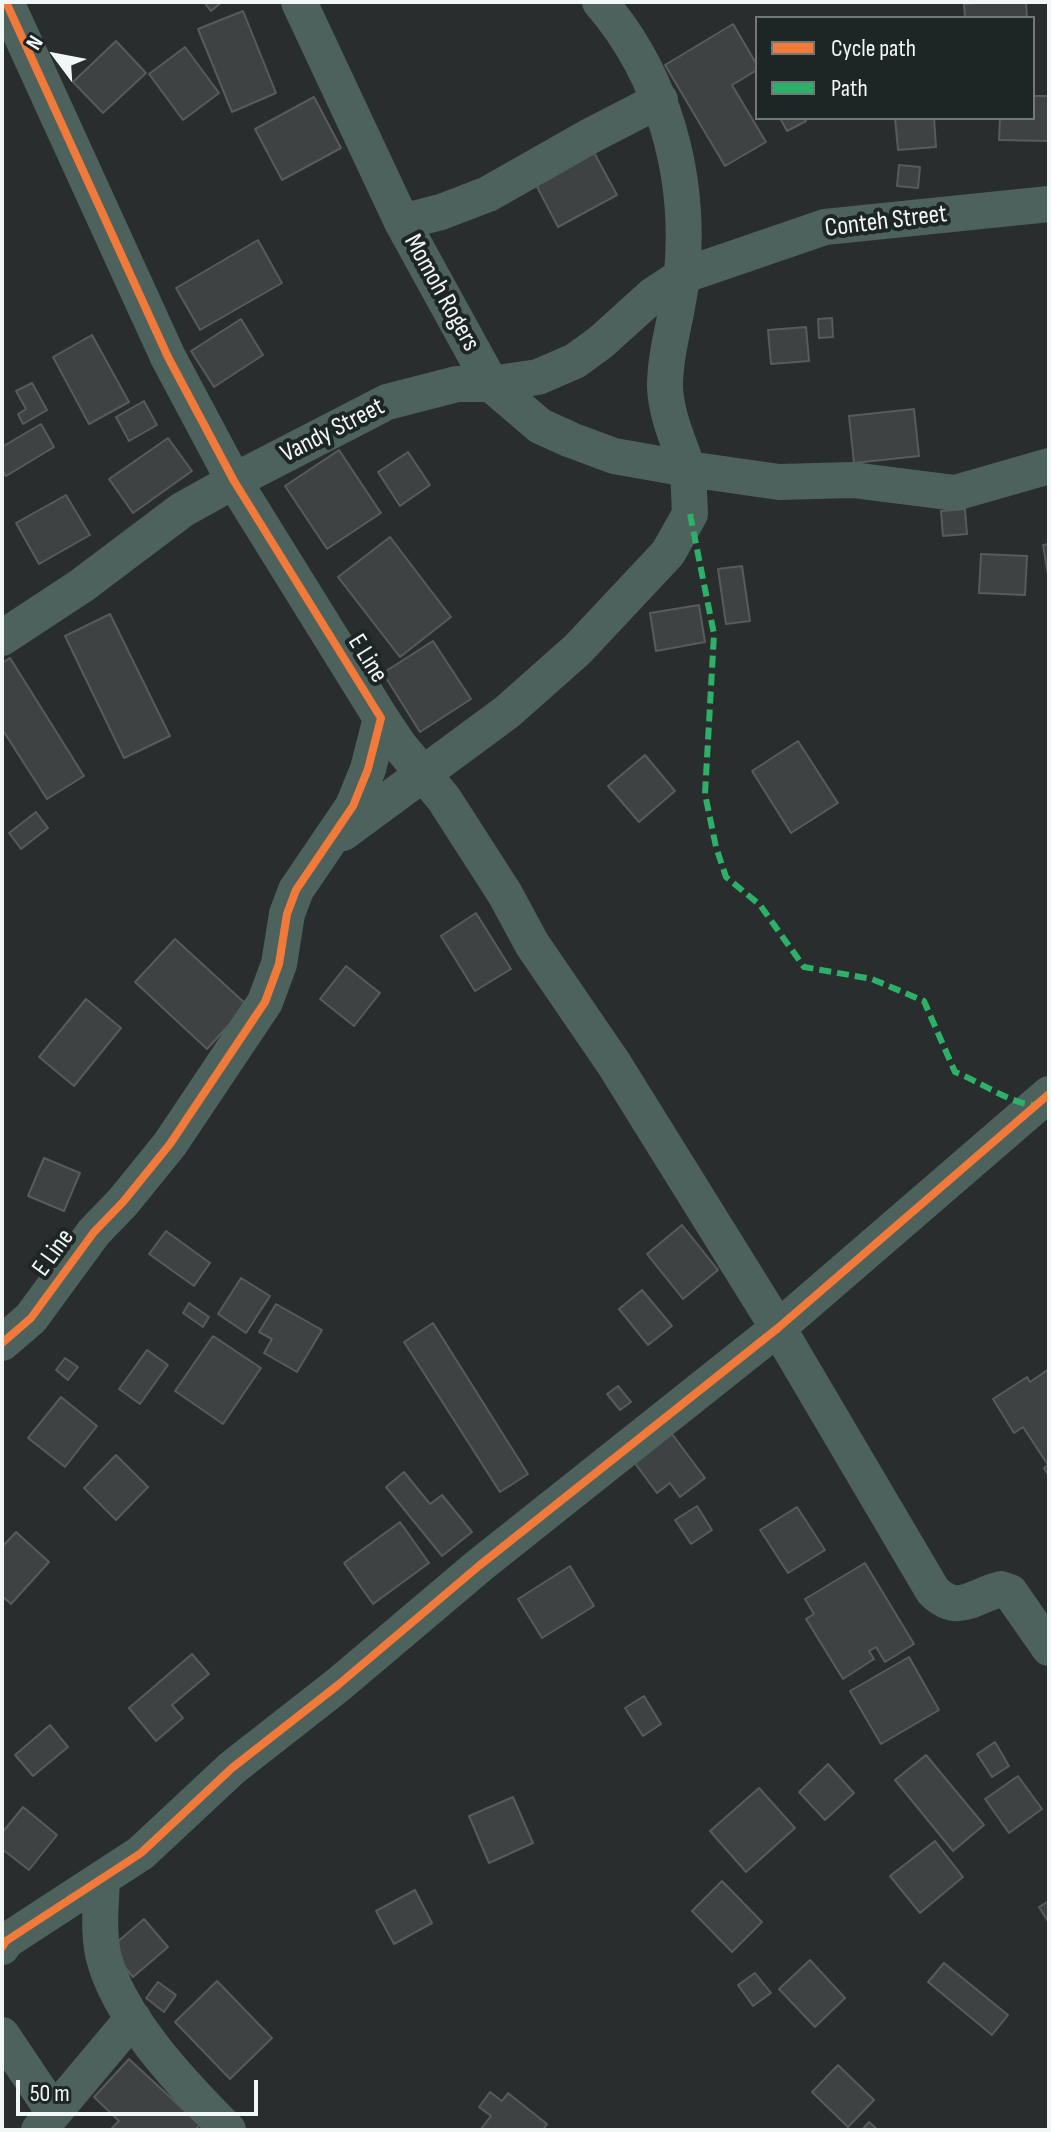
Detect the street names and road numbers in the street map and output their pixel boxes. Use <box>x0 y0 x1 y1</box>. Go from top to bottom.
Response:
street label: Conteh Street <box>823 199 949 245</box>
street label: Momoh Rogers <box>396 229 486 357</box>
street label: Vandy Street <box>276 392 390 470</box>
street label: E Line <box>340 629 394 689</box>
street label: E Line <box>26 1223 82 1283</box>

